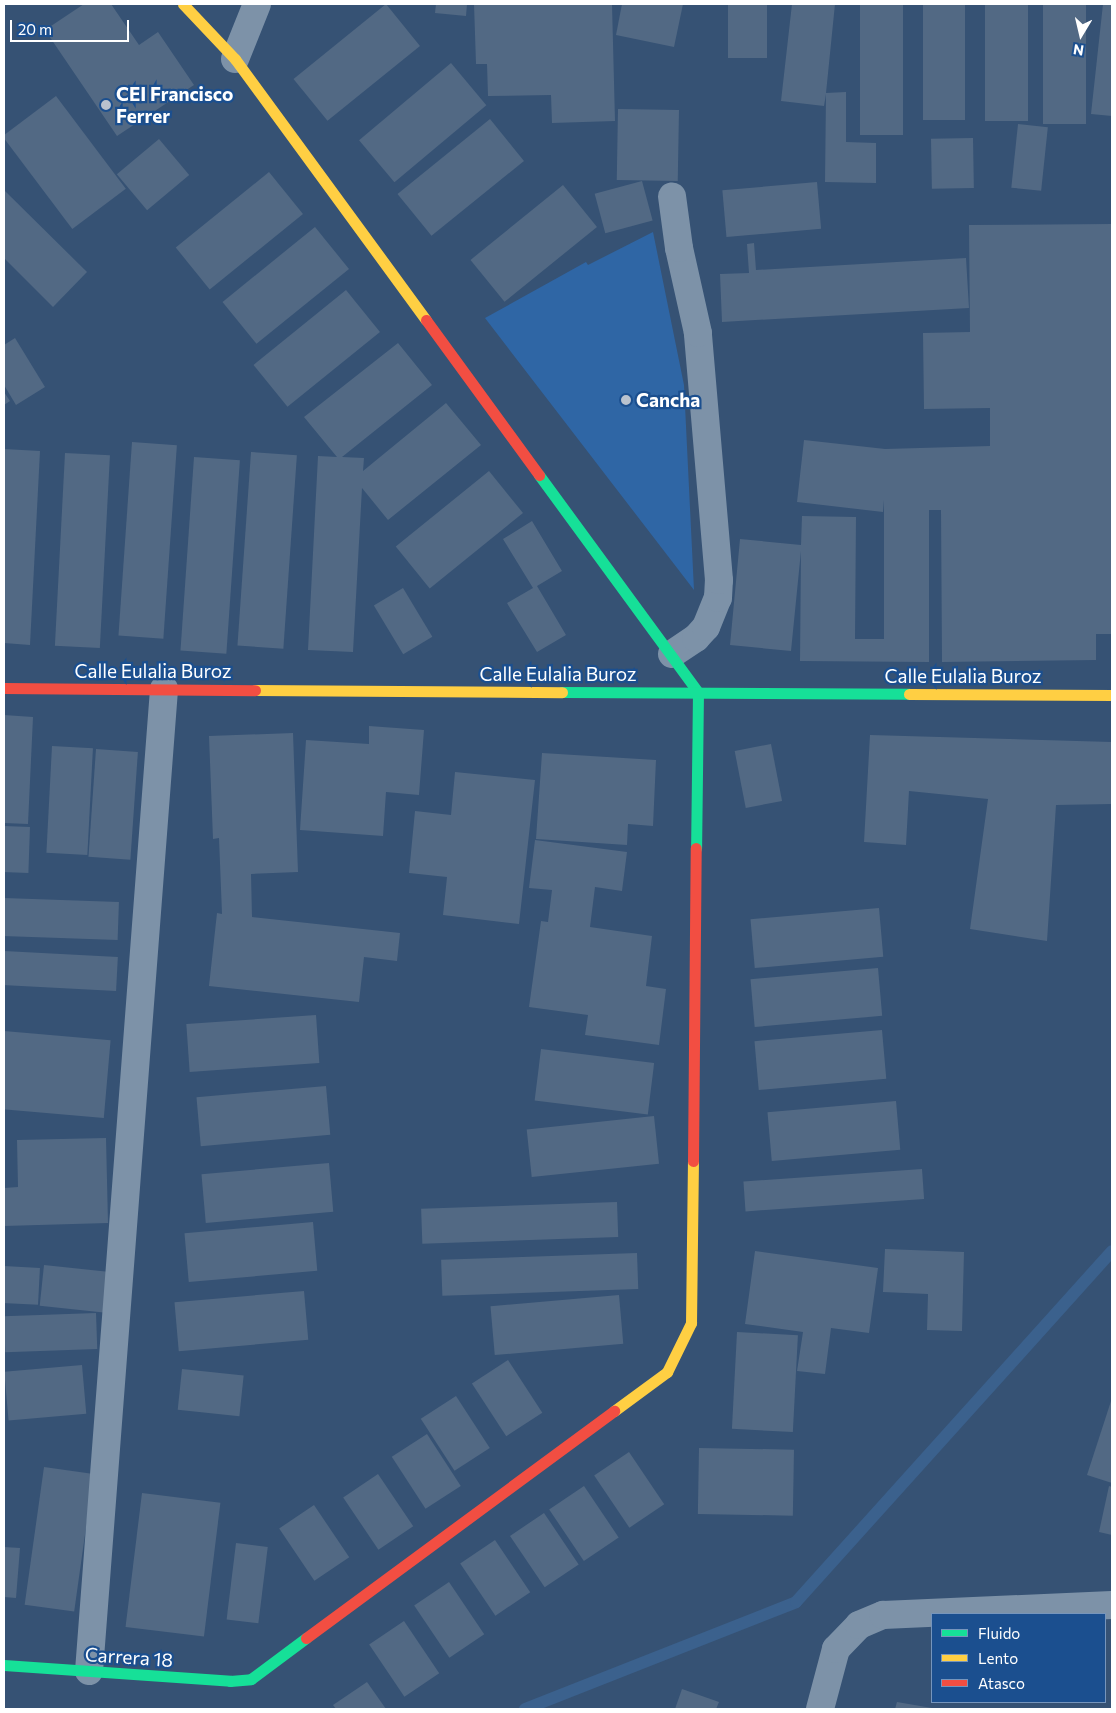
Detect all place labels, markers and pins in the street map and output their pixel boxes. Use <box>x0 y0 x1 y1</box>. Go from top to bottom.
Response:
place label: CEI Francisco Ferrer <box>116 83 233 127</box>
marker: CEI Francisco Ferrer <box>100 99 112 111</box>
place label: Cancha <box>636 389 700 411</box>
marker: Cancha <box>620 394 632 406</box>

